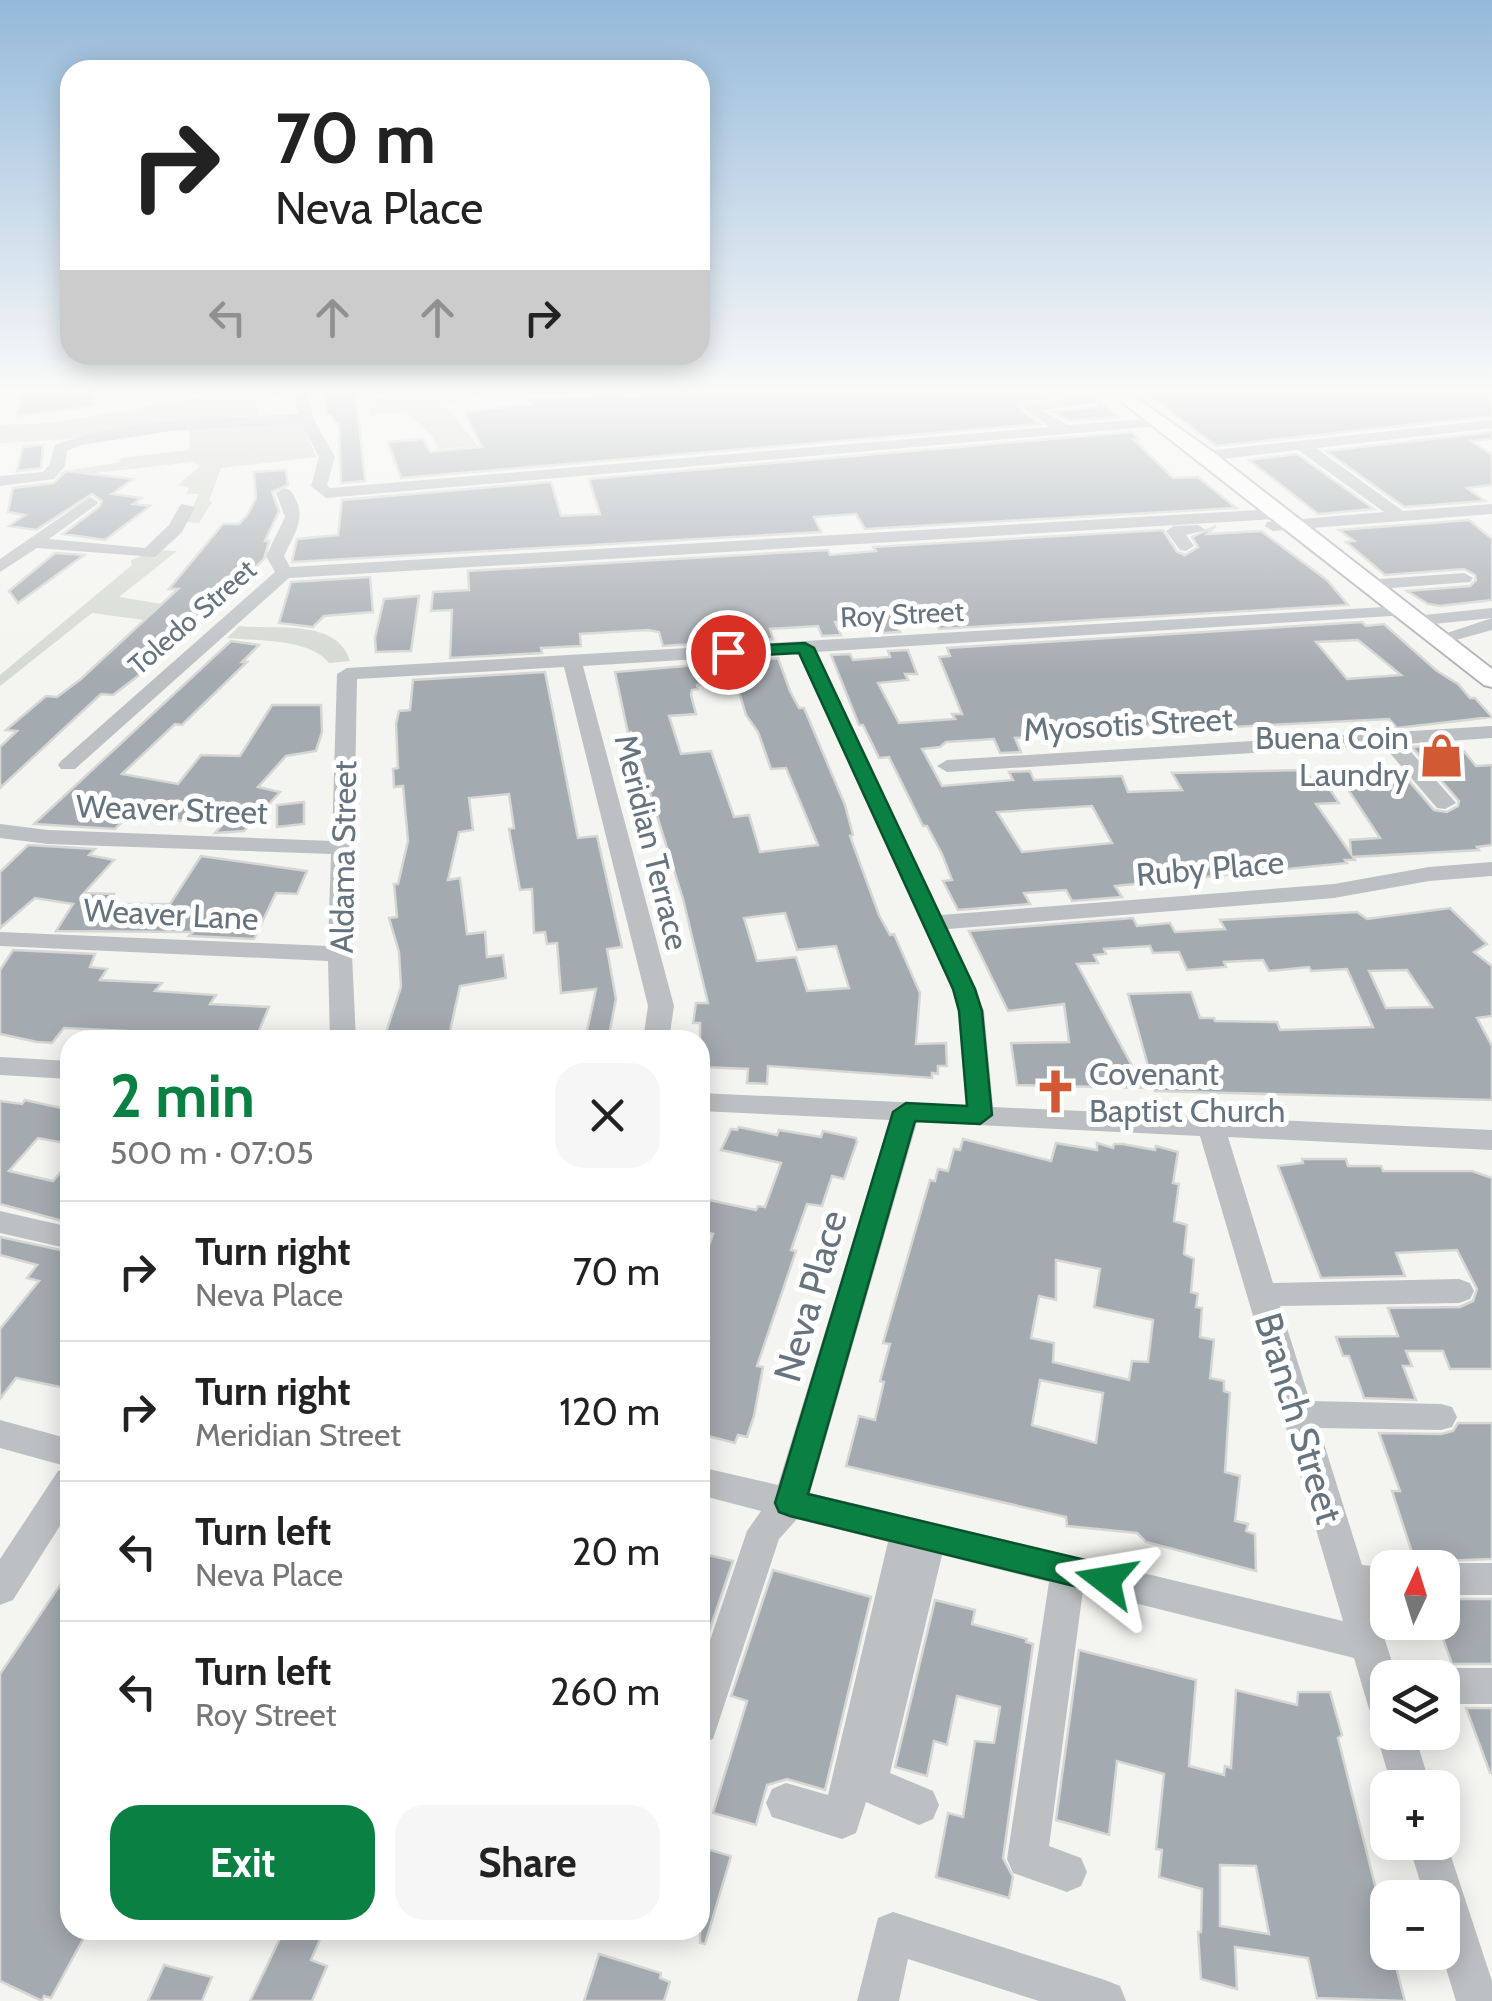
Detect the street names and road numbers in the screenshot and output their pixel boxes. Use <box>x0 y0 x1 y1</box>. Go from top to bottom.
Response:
street label: Toledo Street <box>121 552 263 682</box>
street label: Roy Street <box>839 594 965 634</box>
street label: Myosotis Street <box>1022 699 1234 749</box>
street label: Meridian Terrace <box>606 730 698 954</box>
street label: Aldama Street <box>322 760 364 954</box>
street label: Weaver Street <box>76 786 269 832</box>
street label: Ruby Place <box>1134 842 1286 894</box>
street label: Weaver Lane <box>83 890 259 938</box>
street label: Neva Place <box>763 1205 857 1387</box>
street label: Branch Street <box>1245 1307 1353 1529</box>

